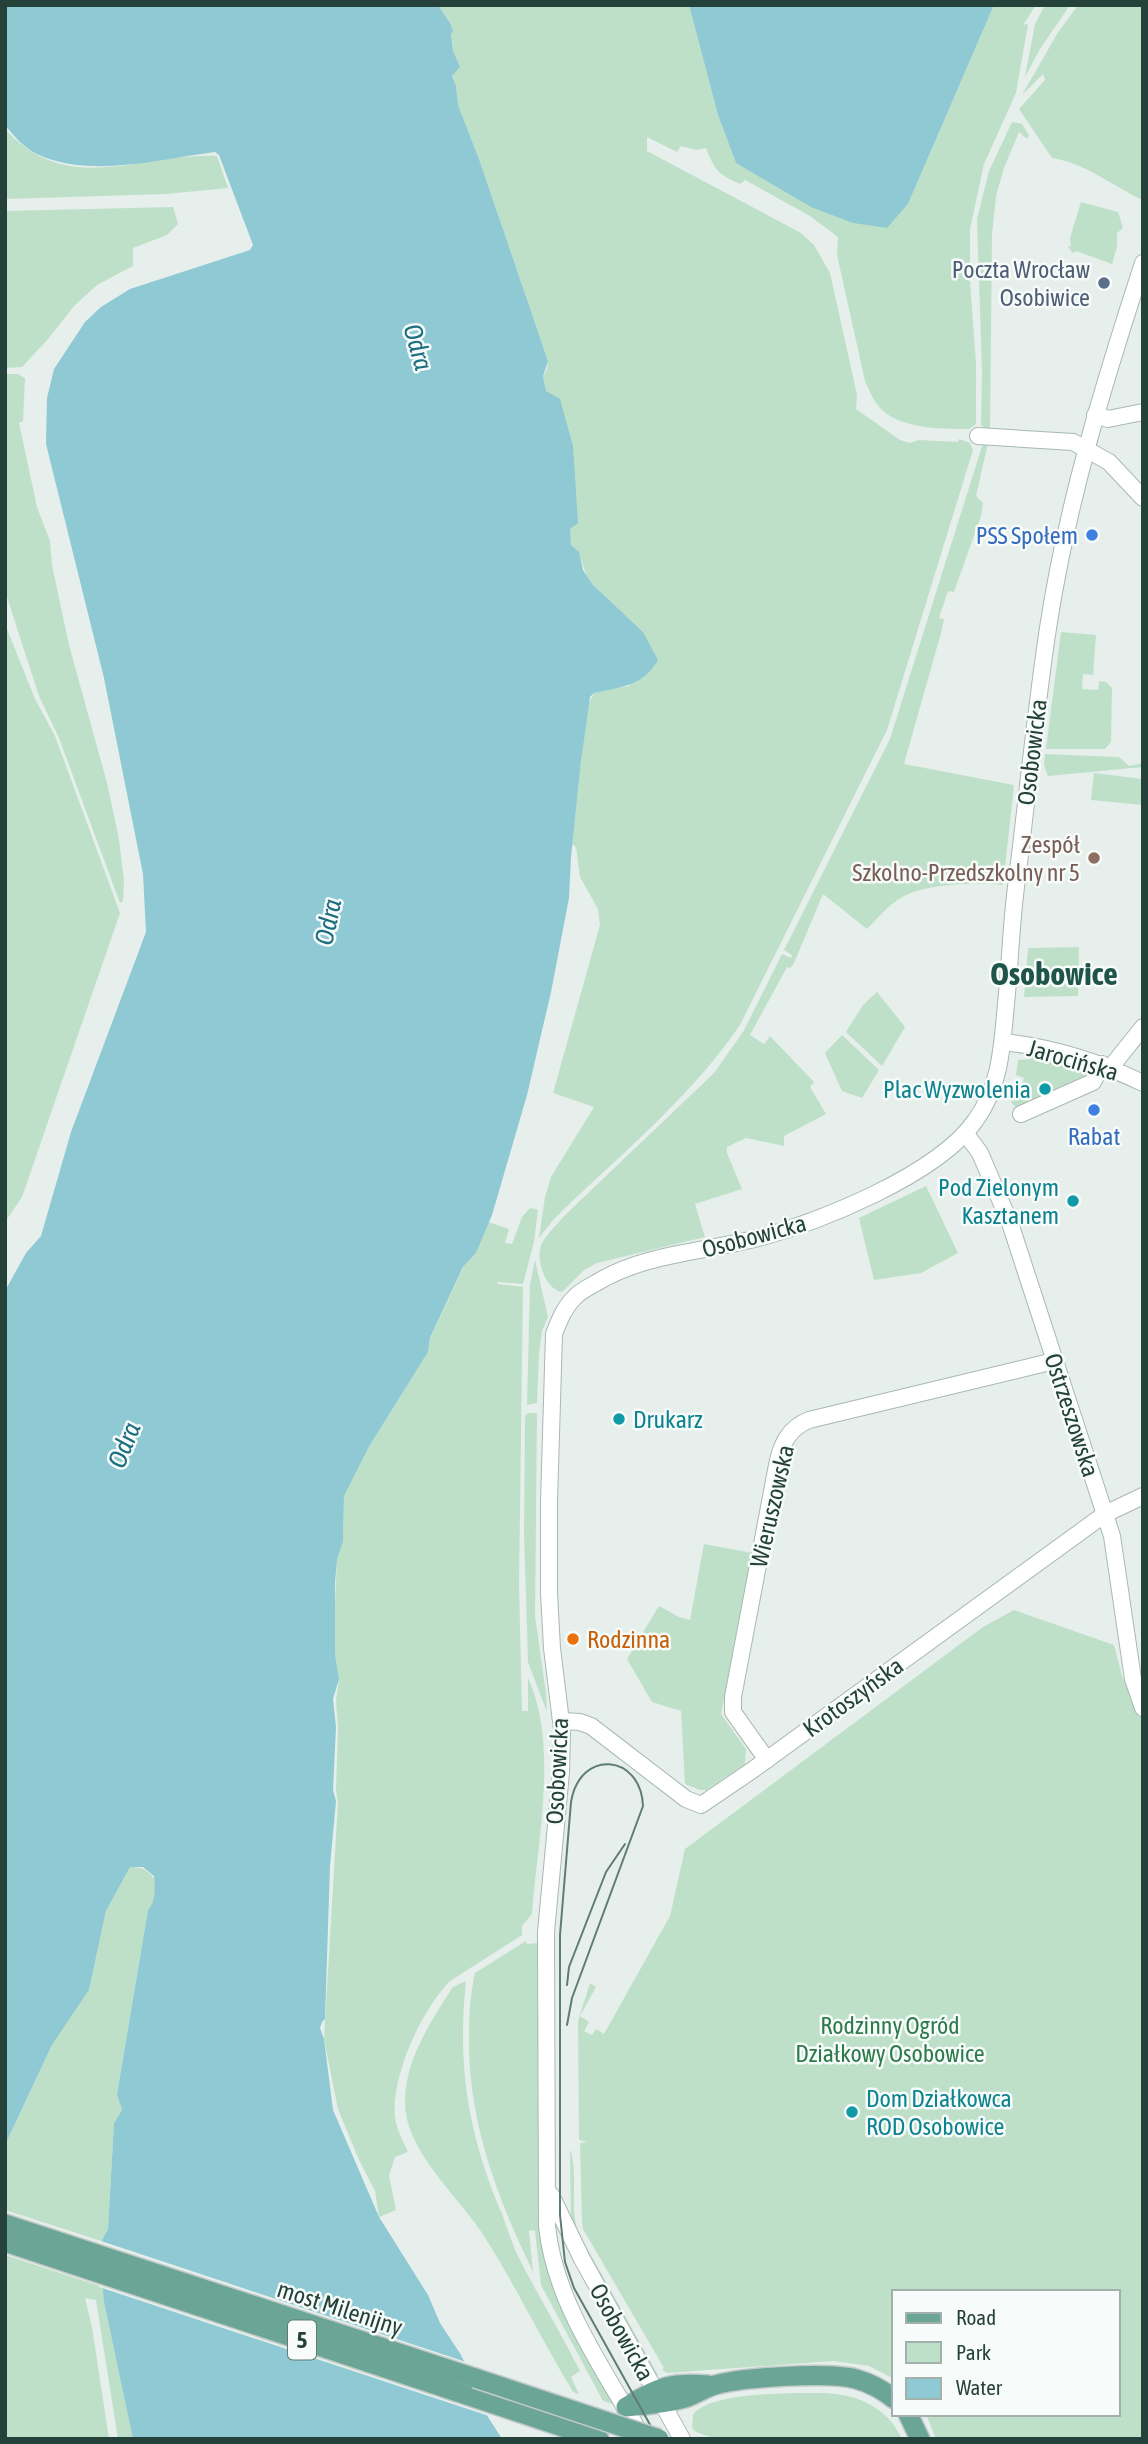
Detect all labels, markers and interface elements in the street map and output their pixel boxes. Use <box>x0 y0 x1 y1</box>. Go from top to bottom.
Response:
place label: Poczta Wrocław Osobiwice <box>952 256 1090 311</box>
marker: Poczta Wrocław Osobiwice <box>1096 275 1112 291</box>
water label: Odra <box>397 321 439 373</box>
place label: PSS Społem <box>976 522 1078 549</box>
marker: PSS Społem <box>1084 527 1100 543</box>
street label: Osobowicka <box>1012 697 1052 807</box>
place label: Zespół Szkolno-Przedszkolny nr 5 <box>852 831 1081 886</box>
marker: Zespół Szkolno-Przedszkolny nr 5 <box>1086 850 1102 866</box>
water label: Odra <box>308 896 348 948</box>
district label: Osobowice <box>990 955 1118 992</box>
street label: Jarocińska <box>1024 1034 1122 1086</box>
place label: Plac Wyzwolenia <box>883 1076 1031 1103</box>
marker: Plac Wyzwolenia <box>1037 1081 1053 1097</box>
marker: Rabat <box>1086 1102 1102 1118</box>
place label: Rabat <box>1068 1123 1120 1150</box>
place label: Pod Zielonym Kasztanem <box>938 1174 1059 1229</box>
marker: Pod Zielonym Kasztanem <box>1065 1193 1081 1209</box>
street label: Osobowicka <box>699 1209 809 1263</box>
street label: Ostrzeszowska <box>1039 1350 1105 1480</box>
place label: Drukarz <box>633 1406 703 1433</box>
marker: Drukarz <box>611 1411 627 1427</box>
water label: Odra <box>101 1418 147 1472</box>
street label: Wieruszowska <box>745 1442 799 1570</box>
place label: Rodzinna <box>587 1626 670 1653</box>
marker: Rodzinna <box>565 1631 581 1647</box>
street label: Krotoszyńska <box>798 1652 908 1742</box>
street label: Osobowicka <box>541 1717 573 1825</box>
park label: Rodzinny Ogród Działkowy Osobowice <box>795 2012 985 2067</box>
place label: Dom Działkowca ROD Osobowice <box>866 2085 1012 2140</box>
marker: Dom Działkowca ROD Osobowice <box>844 2104 860 2120</box>
street label: most Milenijny <box>274 2275 406 2341</box>
street label: Osobowicka <box>584 2279 660 2385</box>
legend <box>892 2290 1120 2416</box>
text: Road <box>956 2305 996 2329</box>
road number: 5 <box>288 2320 316 2360</box>
text: Park <box>956 2340 991 2364</box>
text: Water <box>956 2375 1003 2399</box>

